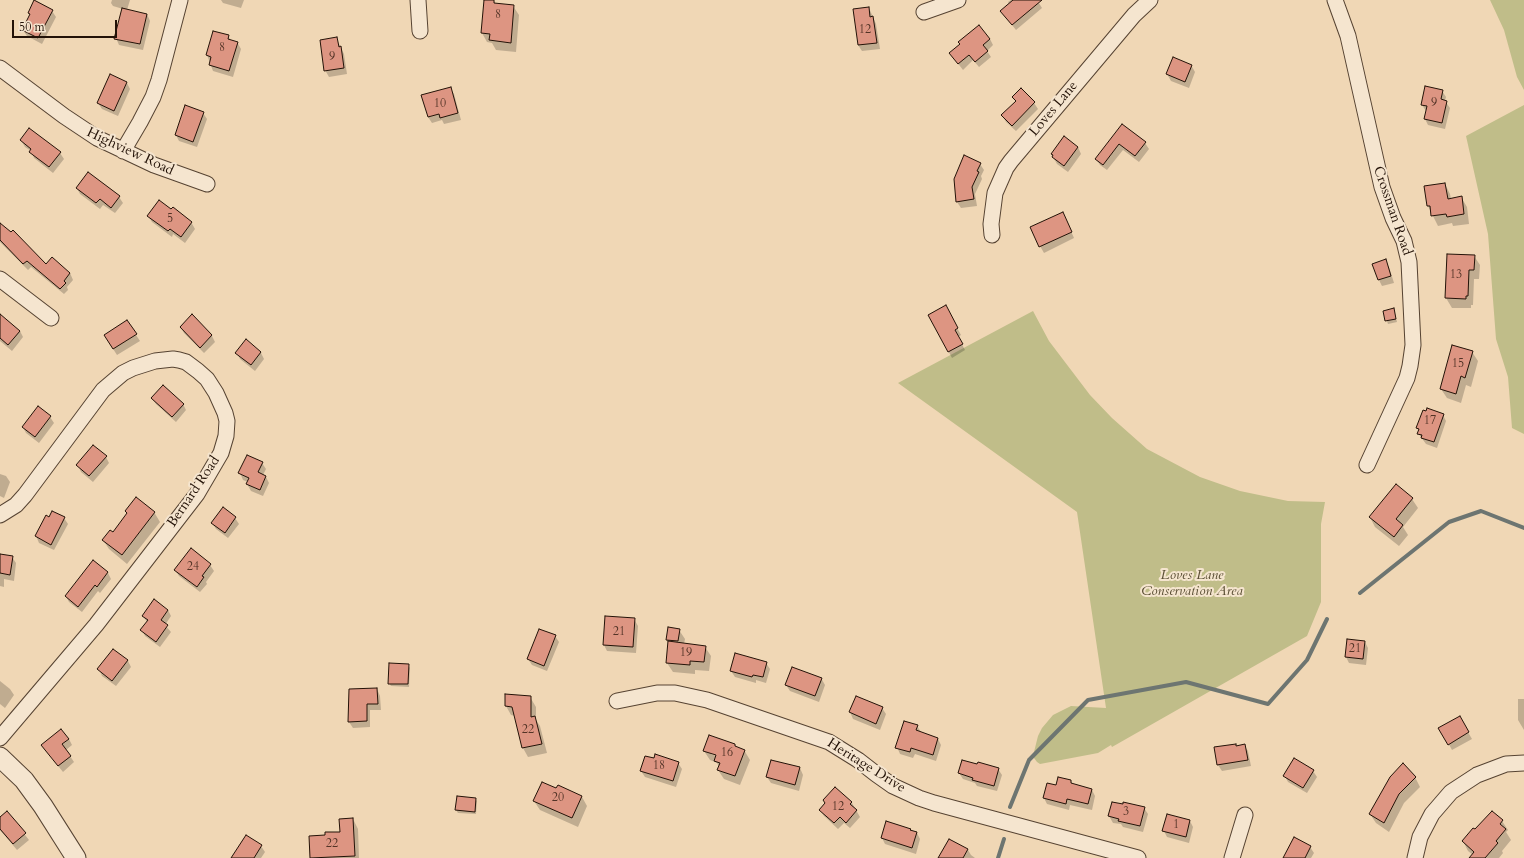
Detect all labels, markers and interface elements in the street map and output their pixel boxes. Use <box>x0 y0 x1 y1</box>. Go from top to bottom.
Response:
house number: 8 <box>495 8 501 22</box>
scale bar <box>14 12 119 38</box>
text: 50 m <box>19 19 45 35</box>
house number: 12 <box>859 23 871 37</box>
house number: 8 <box>219 41 225 55</box>
house number: 9 <box>329 50 335 64</box>
street label: Loves Lane <box>1026 78 1082 140</box>
house number: 9 <box>1431 96 1437 110</box>
house number: 10 <box>434 97 446 111</box>
street label: Highview Road <box>84 124 176 180</box>
street label: Crossman Road <box>1369 164 1415 258</box>
house number: 5 <box>167 212 173 226</box>
house number: 13 <box>1450 268 1462 282</box>
house number: 15 <box>1452 357 1464 371</box>
house number: 17 <box>1424 414 1436 428</box>
street label: Bernard Road <box>164 453 224 531</box>
house number: 24 <box>187 560 199 574</box>
park label: Loves Lane Conservation Area <box>1141 568 1243 600</box>
house number: 21 <box>613 625 625 639</box>
house number: 21 <box>1349 642 1361 656</box>
house number: 19 <box>680 646 692 660</box>
house number: 22 <box>522 723 534 737</box>
street label: Heritage Drive <box>824 735 908 797</box>
house number: 16 <box>721 746 733 760</box>
house number: 18 <box>653 759 665 773</box>
house number: 20 <box>552 791 564 805</box>
house number: 12 <box>832 800 844 814</box>
house number: 3 <box>1123 805 1129 819</box>
house number: 1 <box>1173 818 1179 832</box>
house number: 22 <box>326 837 338 851</box>

